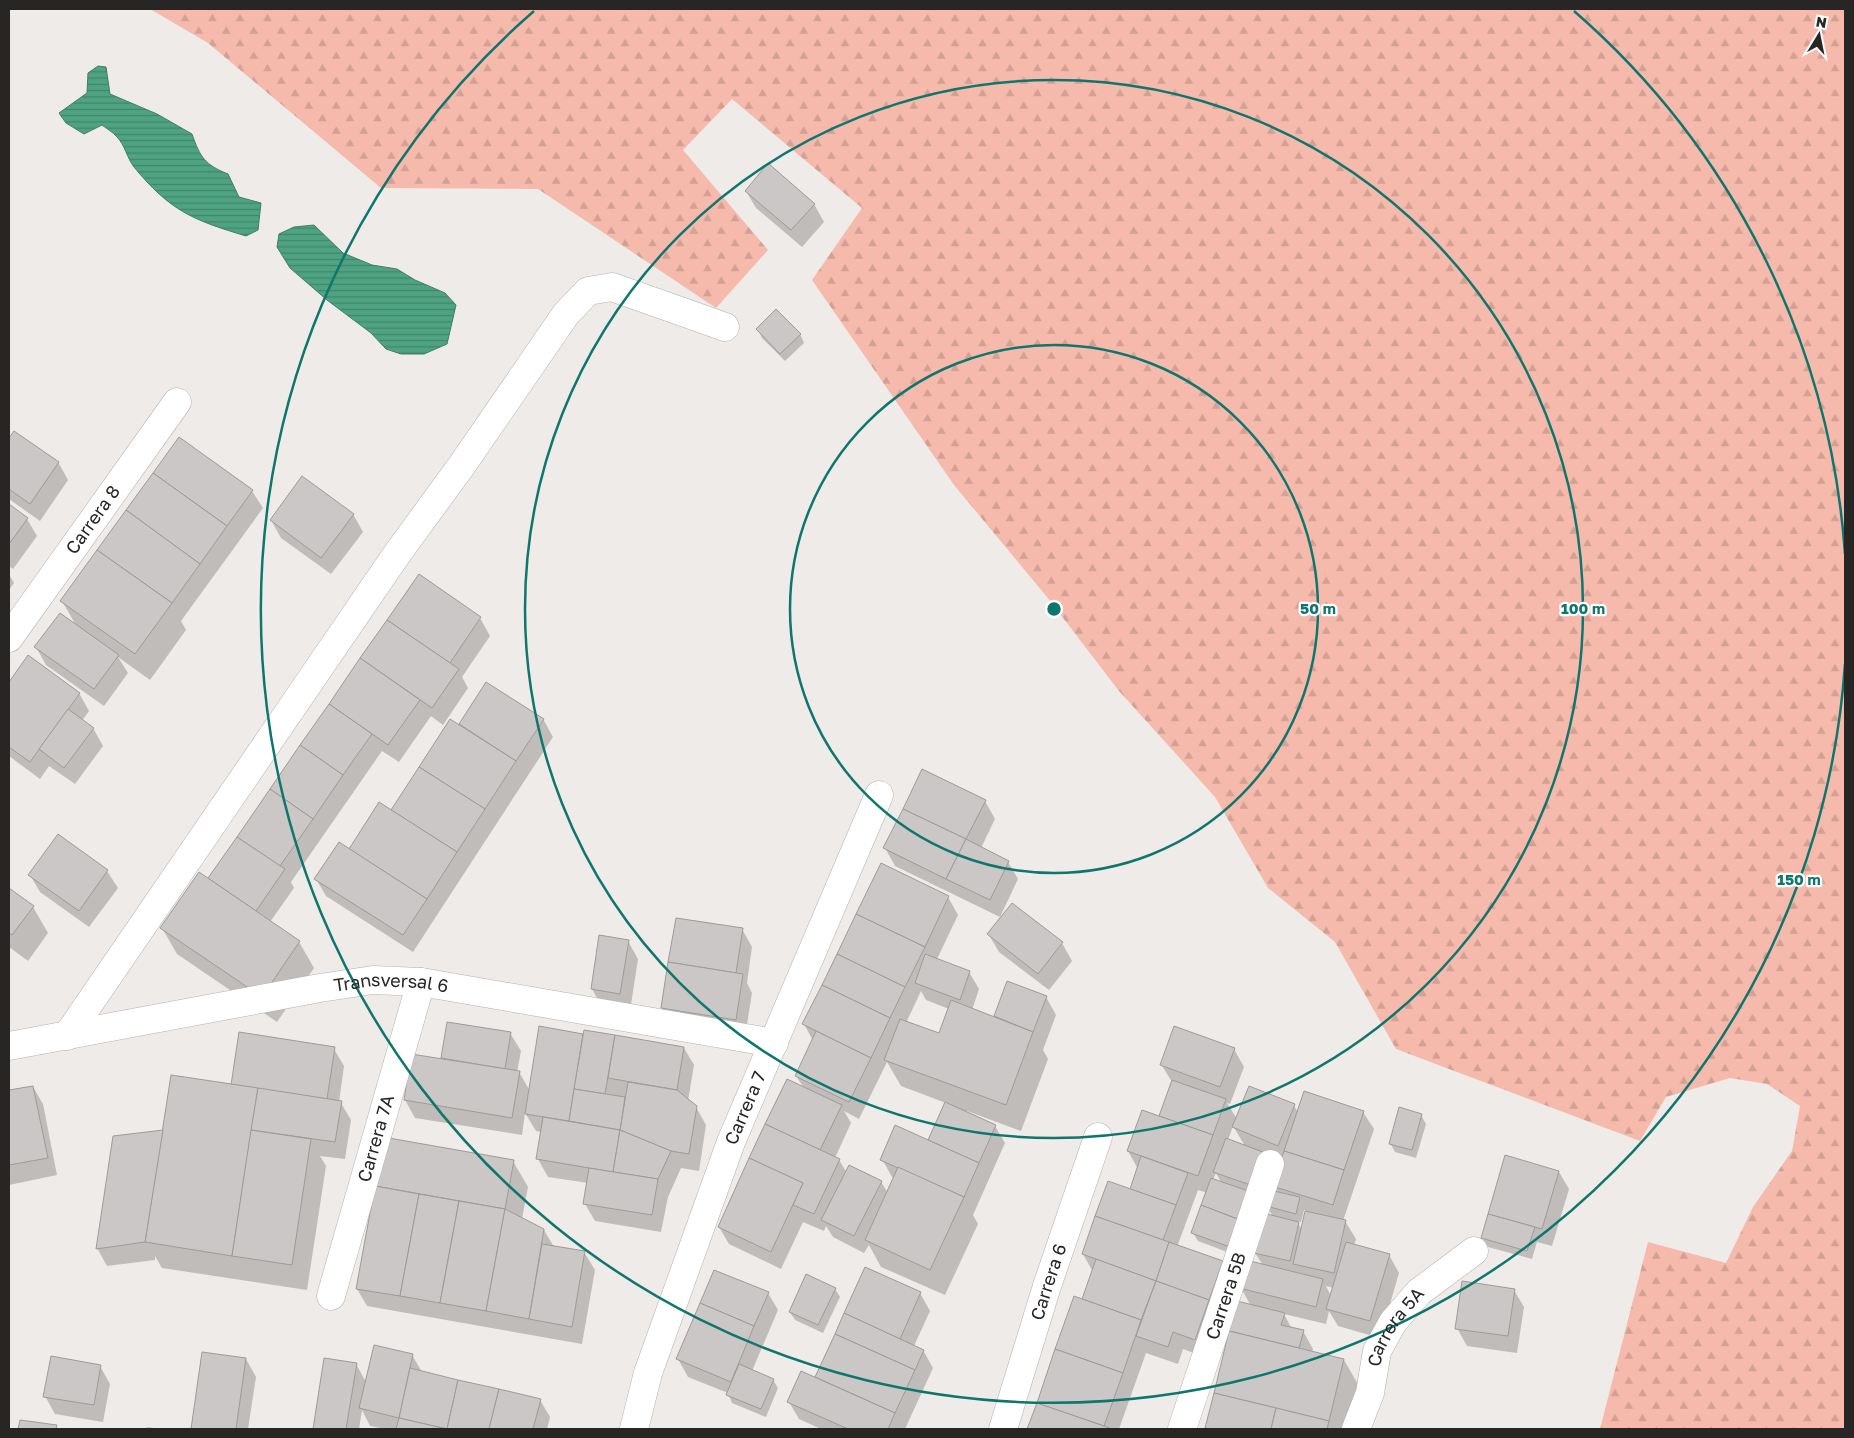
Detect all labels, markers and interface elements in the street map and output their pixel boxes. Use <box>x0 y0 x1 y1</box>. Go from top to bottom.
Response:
north arrow <box>1794 10 1844 60</box>
text: N <box>1815 12 1828 31</box>
street label: Carrera 8 <box>60 481 124 558</box>
text: 50 m <box>1300 599 1336 617</box>
text: 100 m <box>1561 599 1605 617</box>
centre of rings <box>1045 600 1063 618</box>
text: 150 m <box>1777 870 1821 888</box>
street label: Transversal 6 <box>332 968 450 997</box>
street label: Carrera 7 <box>719 1068 770 1148</box>
street label: Carrera 7A <box>352 1092 398 1184</box>
street label: Carrera 6 <box>1025 1241 1071 1323</box>
street label: Carrera 5B <box>1200 1249 1250 1342</box>
street label: Carrera 5A <box>1363 1282 1428 1368</box>

